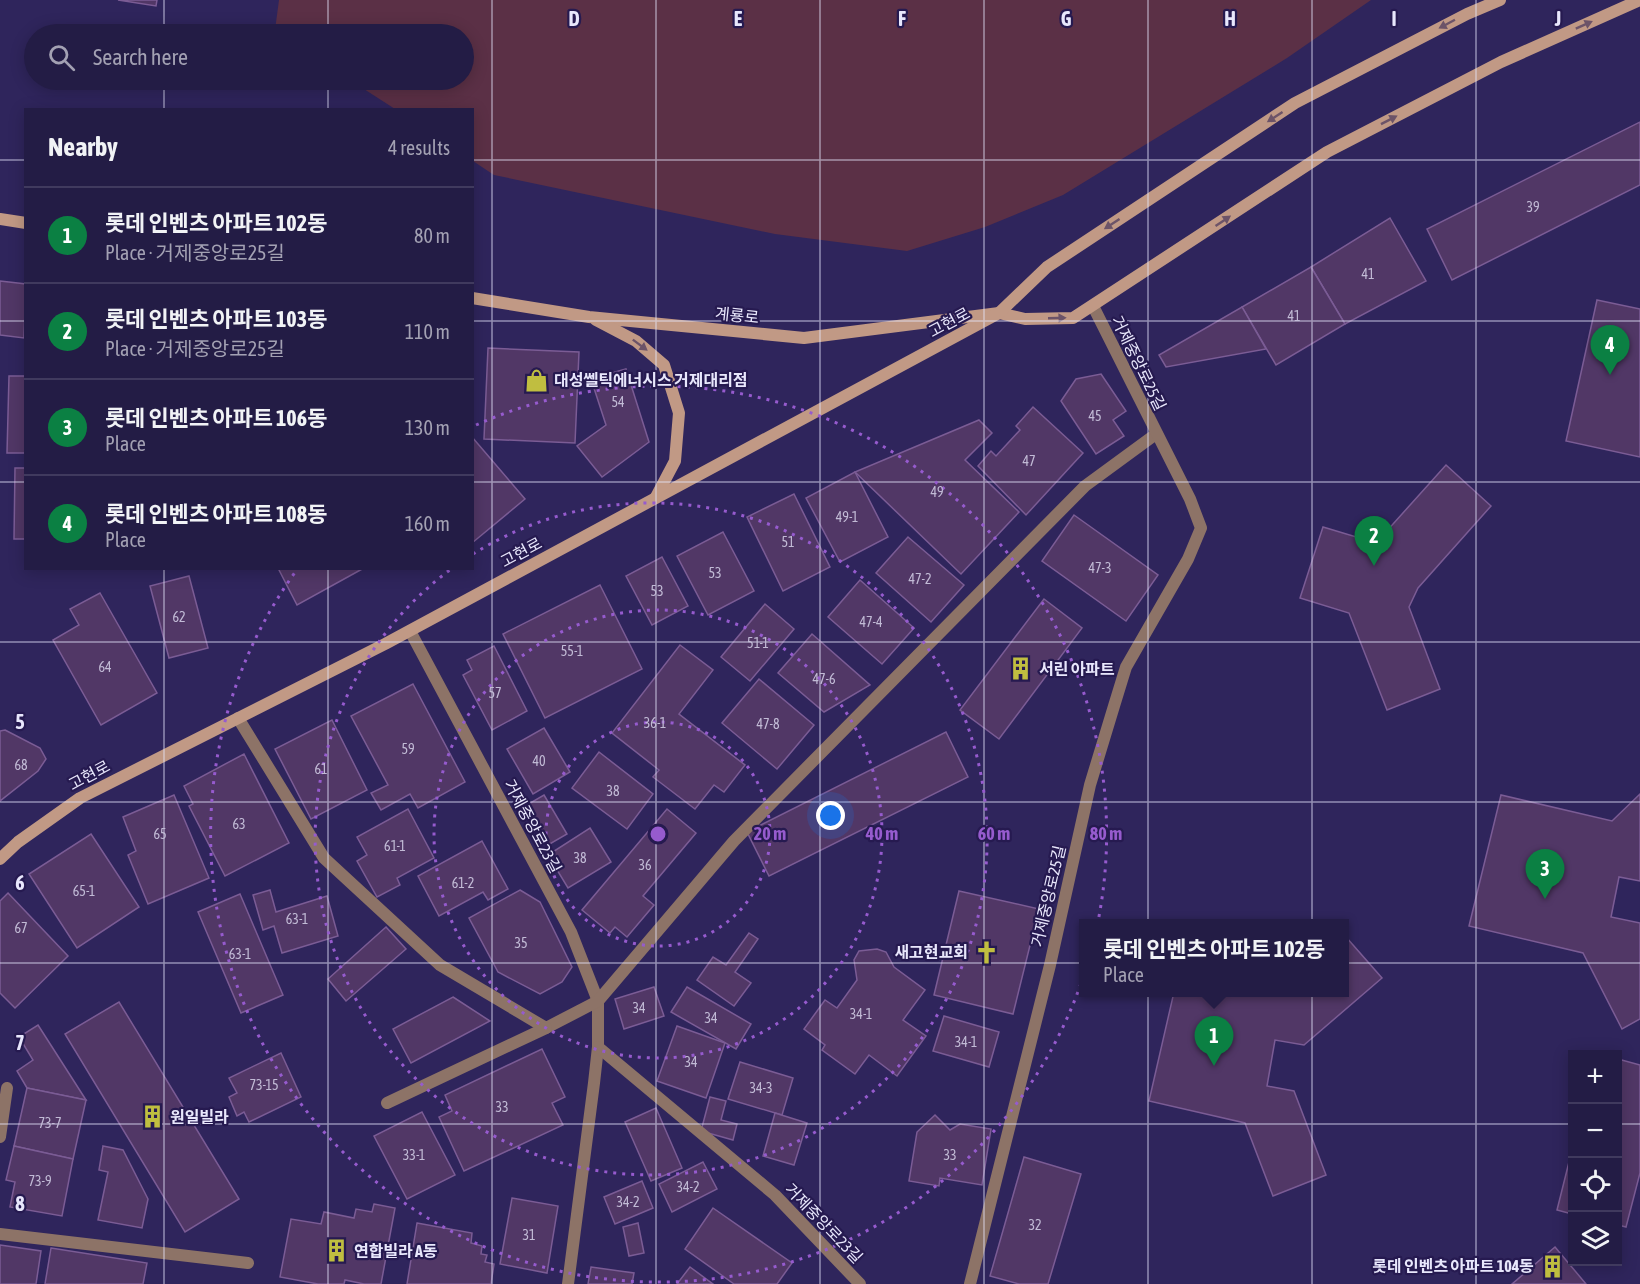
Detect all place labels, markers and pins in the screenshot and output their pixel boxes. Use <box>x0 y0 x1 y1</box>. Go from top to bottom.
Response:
pin: 4 <box>1590 326 1630 375</box>
shop icon: 대성쎌틱에너시스 거제대리점 <box>523 367 549 393</box>
place label: 대성쎌틱에너시스 거제대리점 <box>554 371 748 389</box>
pin: 2 <box>1354 516 1394 566</box>
building icon: 서린 아파트 <box>1008 656 1034 682</box>
place label: 서린 아파트 <box>1039 660 1115 678</box>
centre of rings <box>648 824 668 844</box>
pin: 3 <box>1526 850 1564 899</box>
church icon: 새고현교회 <box>973 939 999 965</box>
place label: 새고현교회 <box>894 943 968 961</box>
pin: 1 <box>1194 1016 1234 1066</box>
building icon: 원일빌라 <box>139 1104 165 1130</box>
place label: 원일빌라 <box>170 1108 229 1126</box>
building icon: 연합빌라 A동 <box>323 1238 349 1264</box>
place label: 연합빌라 A동 <box>354 1242 438 1260</box>
building icon: 롯데 인벤츠 아파트 104동 <box>1539 1253 1565 1279</box>
place label: 롯데 인벤츠 아파트 104동 <box>1372 1257 1534 1275</box>

